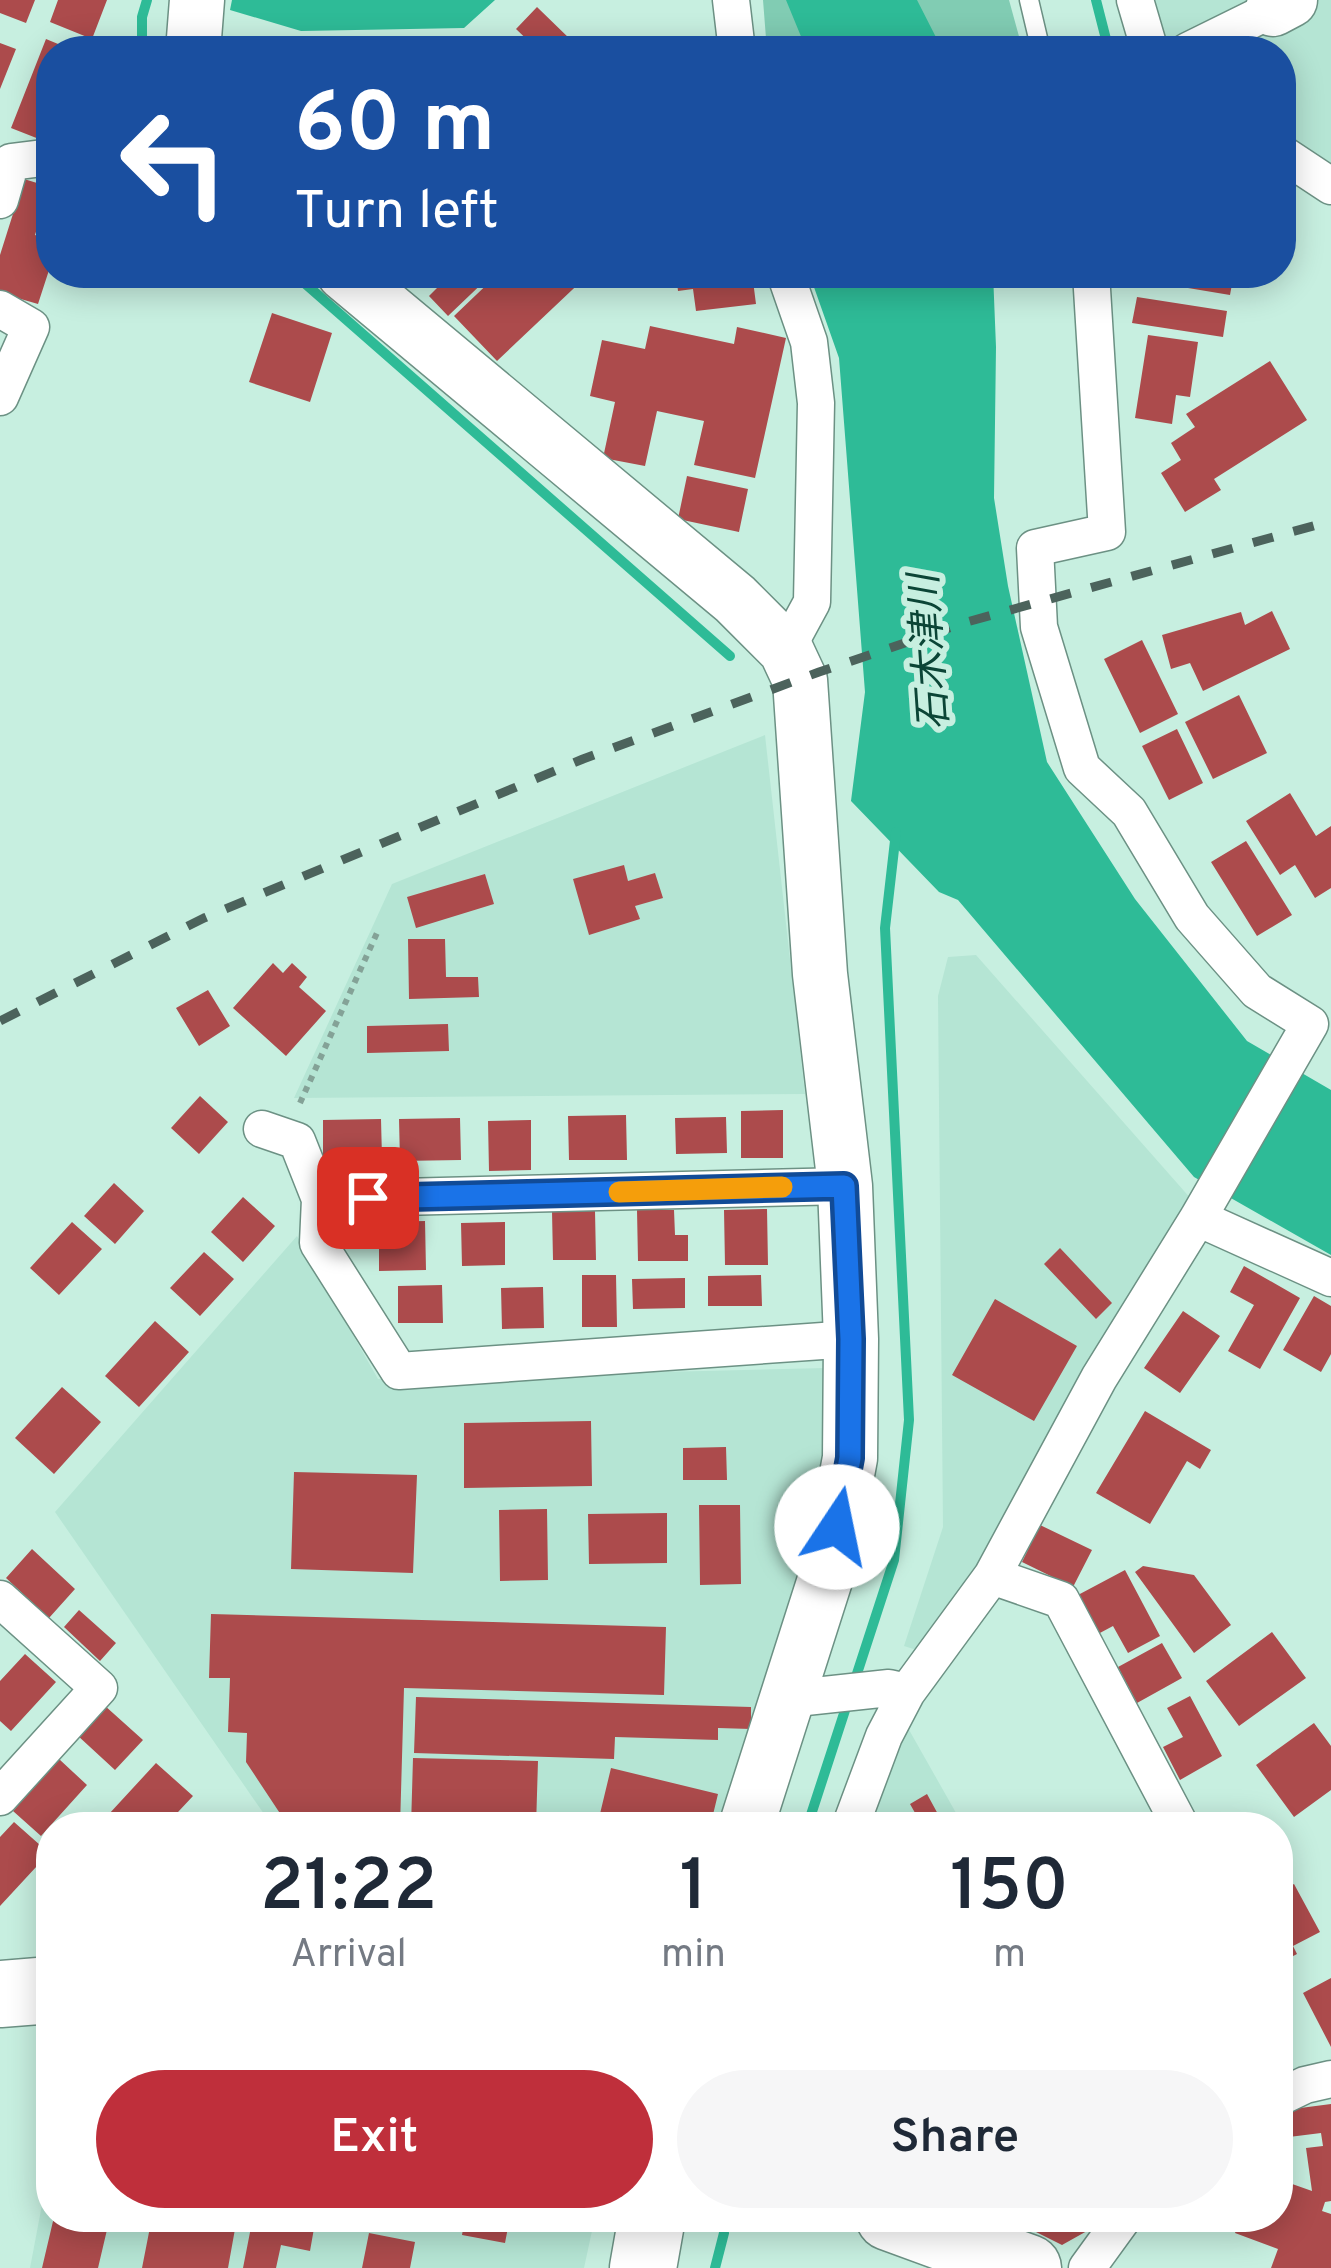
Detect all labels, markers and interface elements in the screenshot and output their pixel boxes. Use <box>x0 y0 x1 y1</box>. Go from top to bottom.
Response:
text: 60 m <box>294 75 495 181</box>
icon: left <box>96 84 252 240</box>
text: Turn left <box>294 179 499 248</box>
water label: 石木津川 <box>902 568 962 732</box>
pin <box>317 1147 419 1249</box>
icon: arrive <box>335 1165 401 1231</box>
position arrow <box>774 1464 900 1590</box>
text: 21:22 <box>260 1844 437 1936</box>
text: 1 <box>679 1844 708 1936</box>
text: 150 <box>950 1844 1069 1936</box>
text: Arrival <box>290 1932 407 1981</box>
text: min <box>661 1932 726 1981</box>
text: m <box>993 1932 1026 1981</box>
button: Exit <box>96 2070 653 2208</box>
button: Share <box>677 2070 1233 2208</box>

